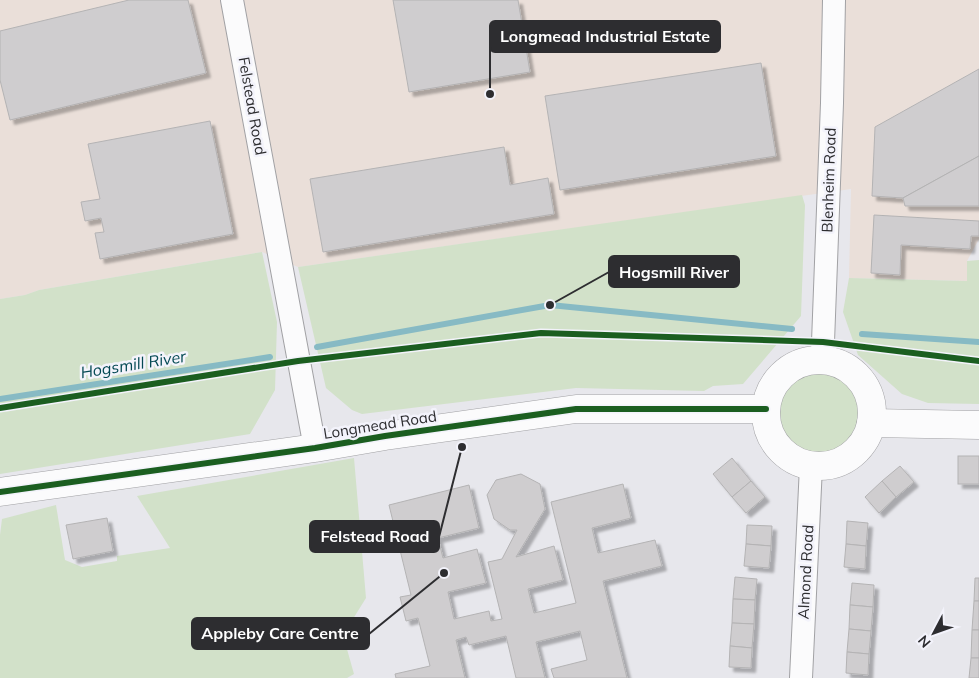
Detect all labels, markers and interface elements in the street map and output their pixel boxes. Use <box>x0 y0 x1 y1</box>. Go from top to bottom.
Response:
callout: Longmead Industrial Estate <box>490 21 720 52</box>
text: Longmead Industrial Estate <box>500 26 710 46</box>
street label: Felstead Road <box>235 55 270 156</box>
street label: Blenheim Road <box>817 127 840 233</box>
callout: Hogsmill River <box>609 256 739 287</box>
text: Hogsmill River <box>619 262 730 282</box>
water label: Hogsmill River <box>79 346 188 382</box>
street label: Longmead Road <box>322 406 438 443</box>
callout: Felstead Road <box>310 521 439 552</box>
street label: Almond Road <box>794 524 817 620</box>
text: Felstead Road <box>320 526 430 546</box>
north arrow <box>909 608 959 658</box>
callout: Appleby Care Centre <box>192 618 369 649</box>
text: Appleby Care Centre <box>201 623 359 643</box>
text: N <box>914 632 934 651</box>

